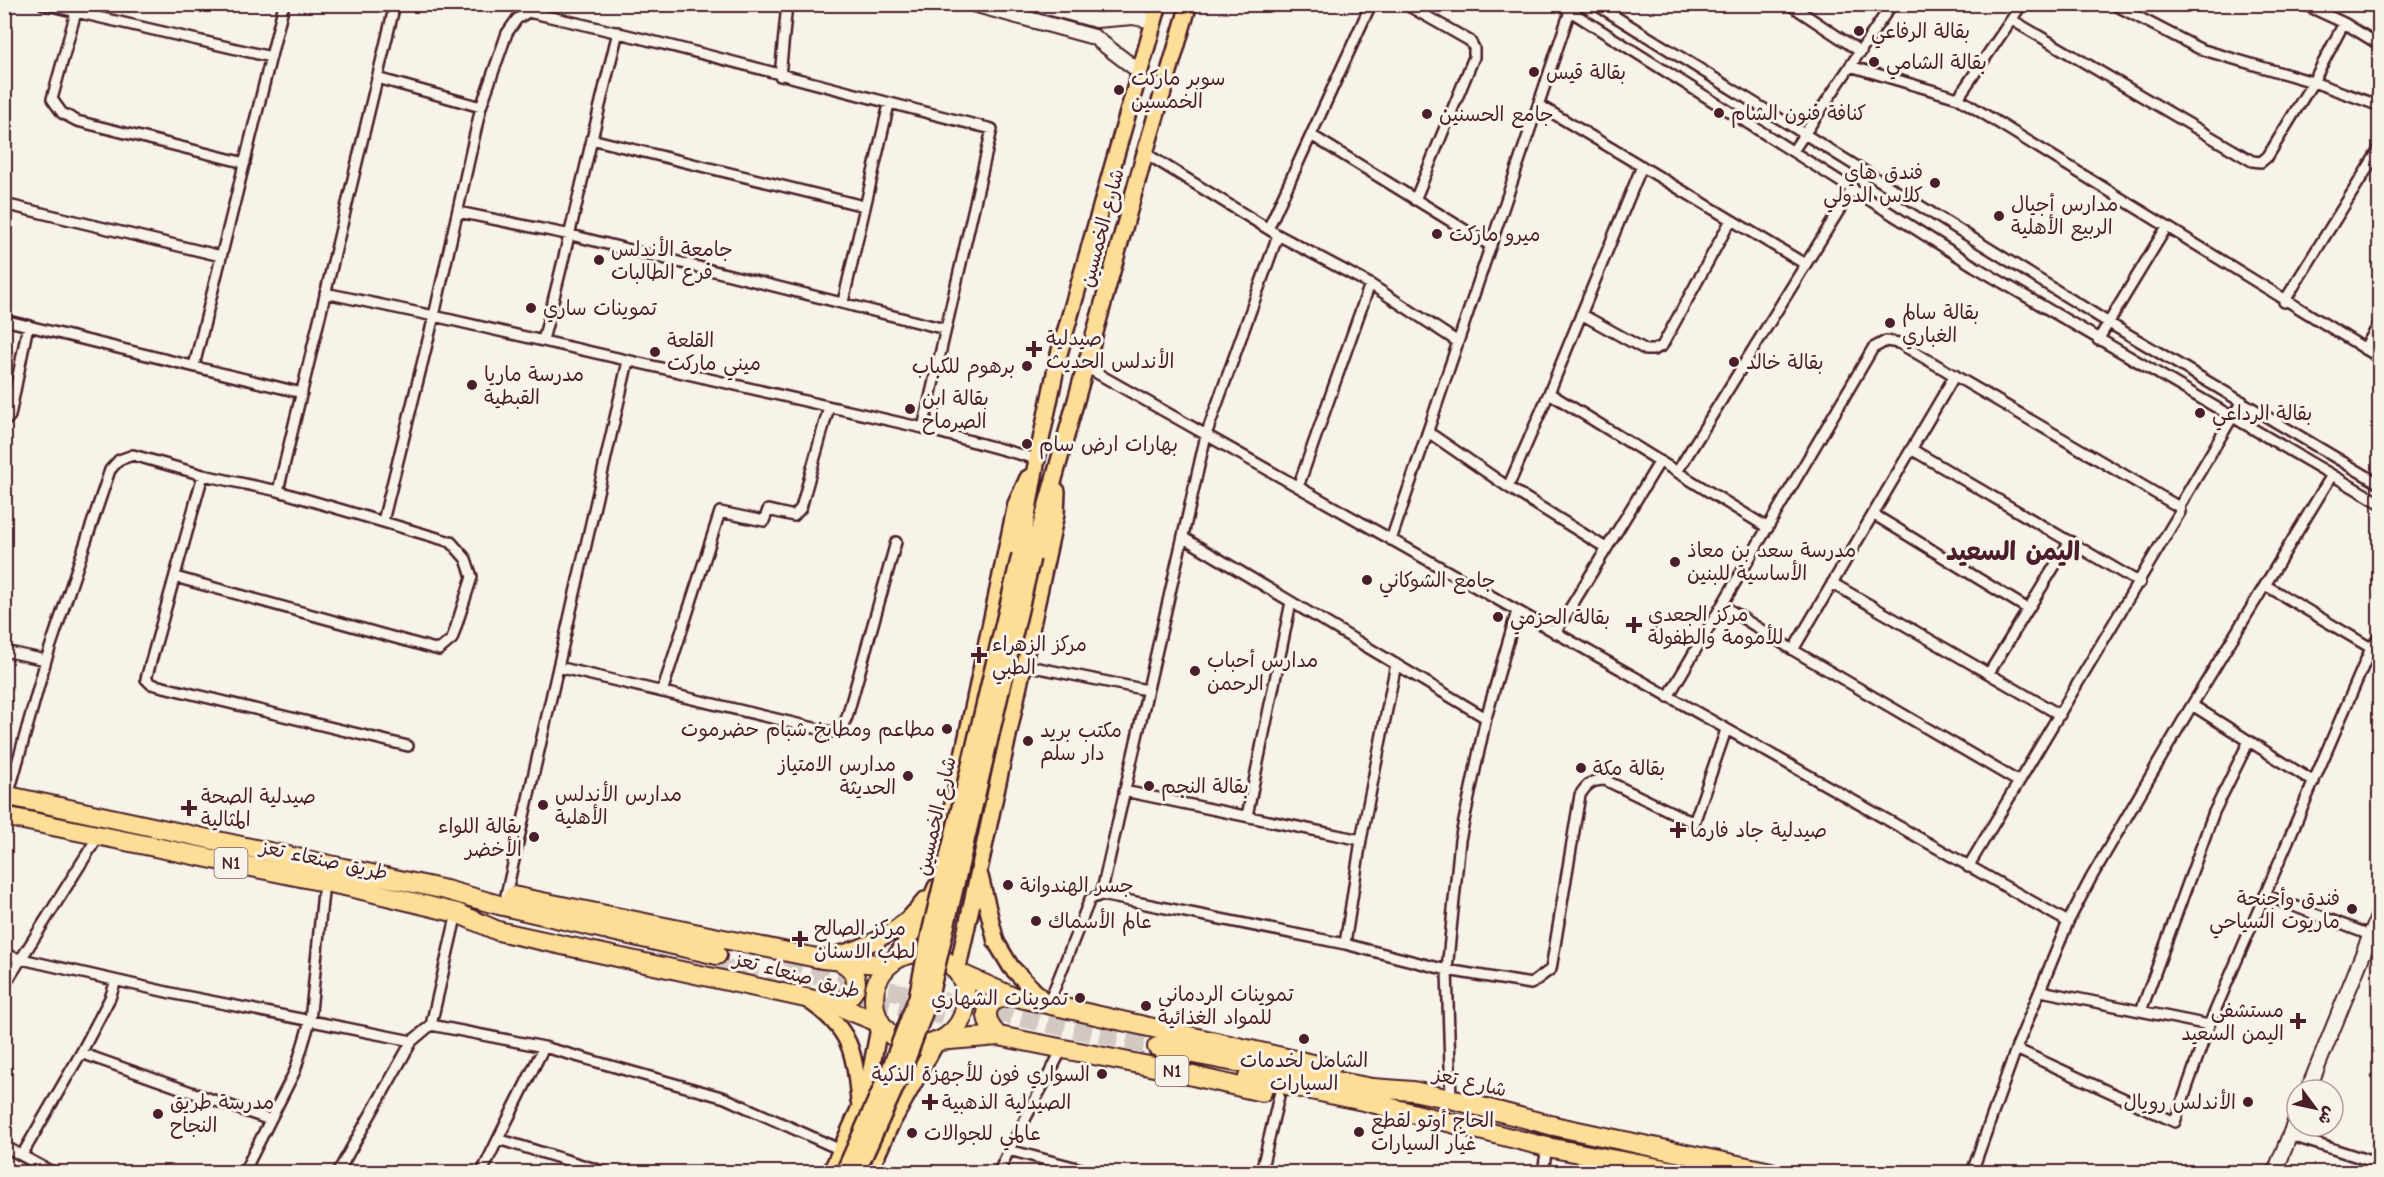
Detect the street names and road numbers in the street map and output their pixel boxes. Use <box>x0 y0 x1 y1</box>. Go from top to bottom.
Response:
street label: شارع الخمسين <box>1075 166 1131 290</box>
street label: شارع الخمسين <box>911 754 963 878</box>
street label: طريق صنعاء تعز <box>256 835 390 885</box>
road number: N1 <box>214 848 248 878</box>
street label: طريق صنعاء تعز <box>729 947 863 1003</box>
road number: N1 <box>1156 1056 1188 1086</box>
street label: شارع تعز <box>1429 1062 1509 1104</box>

